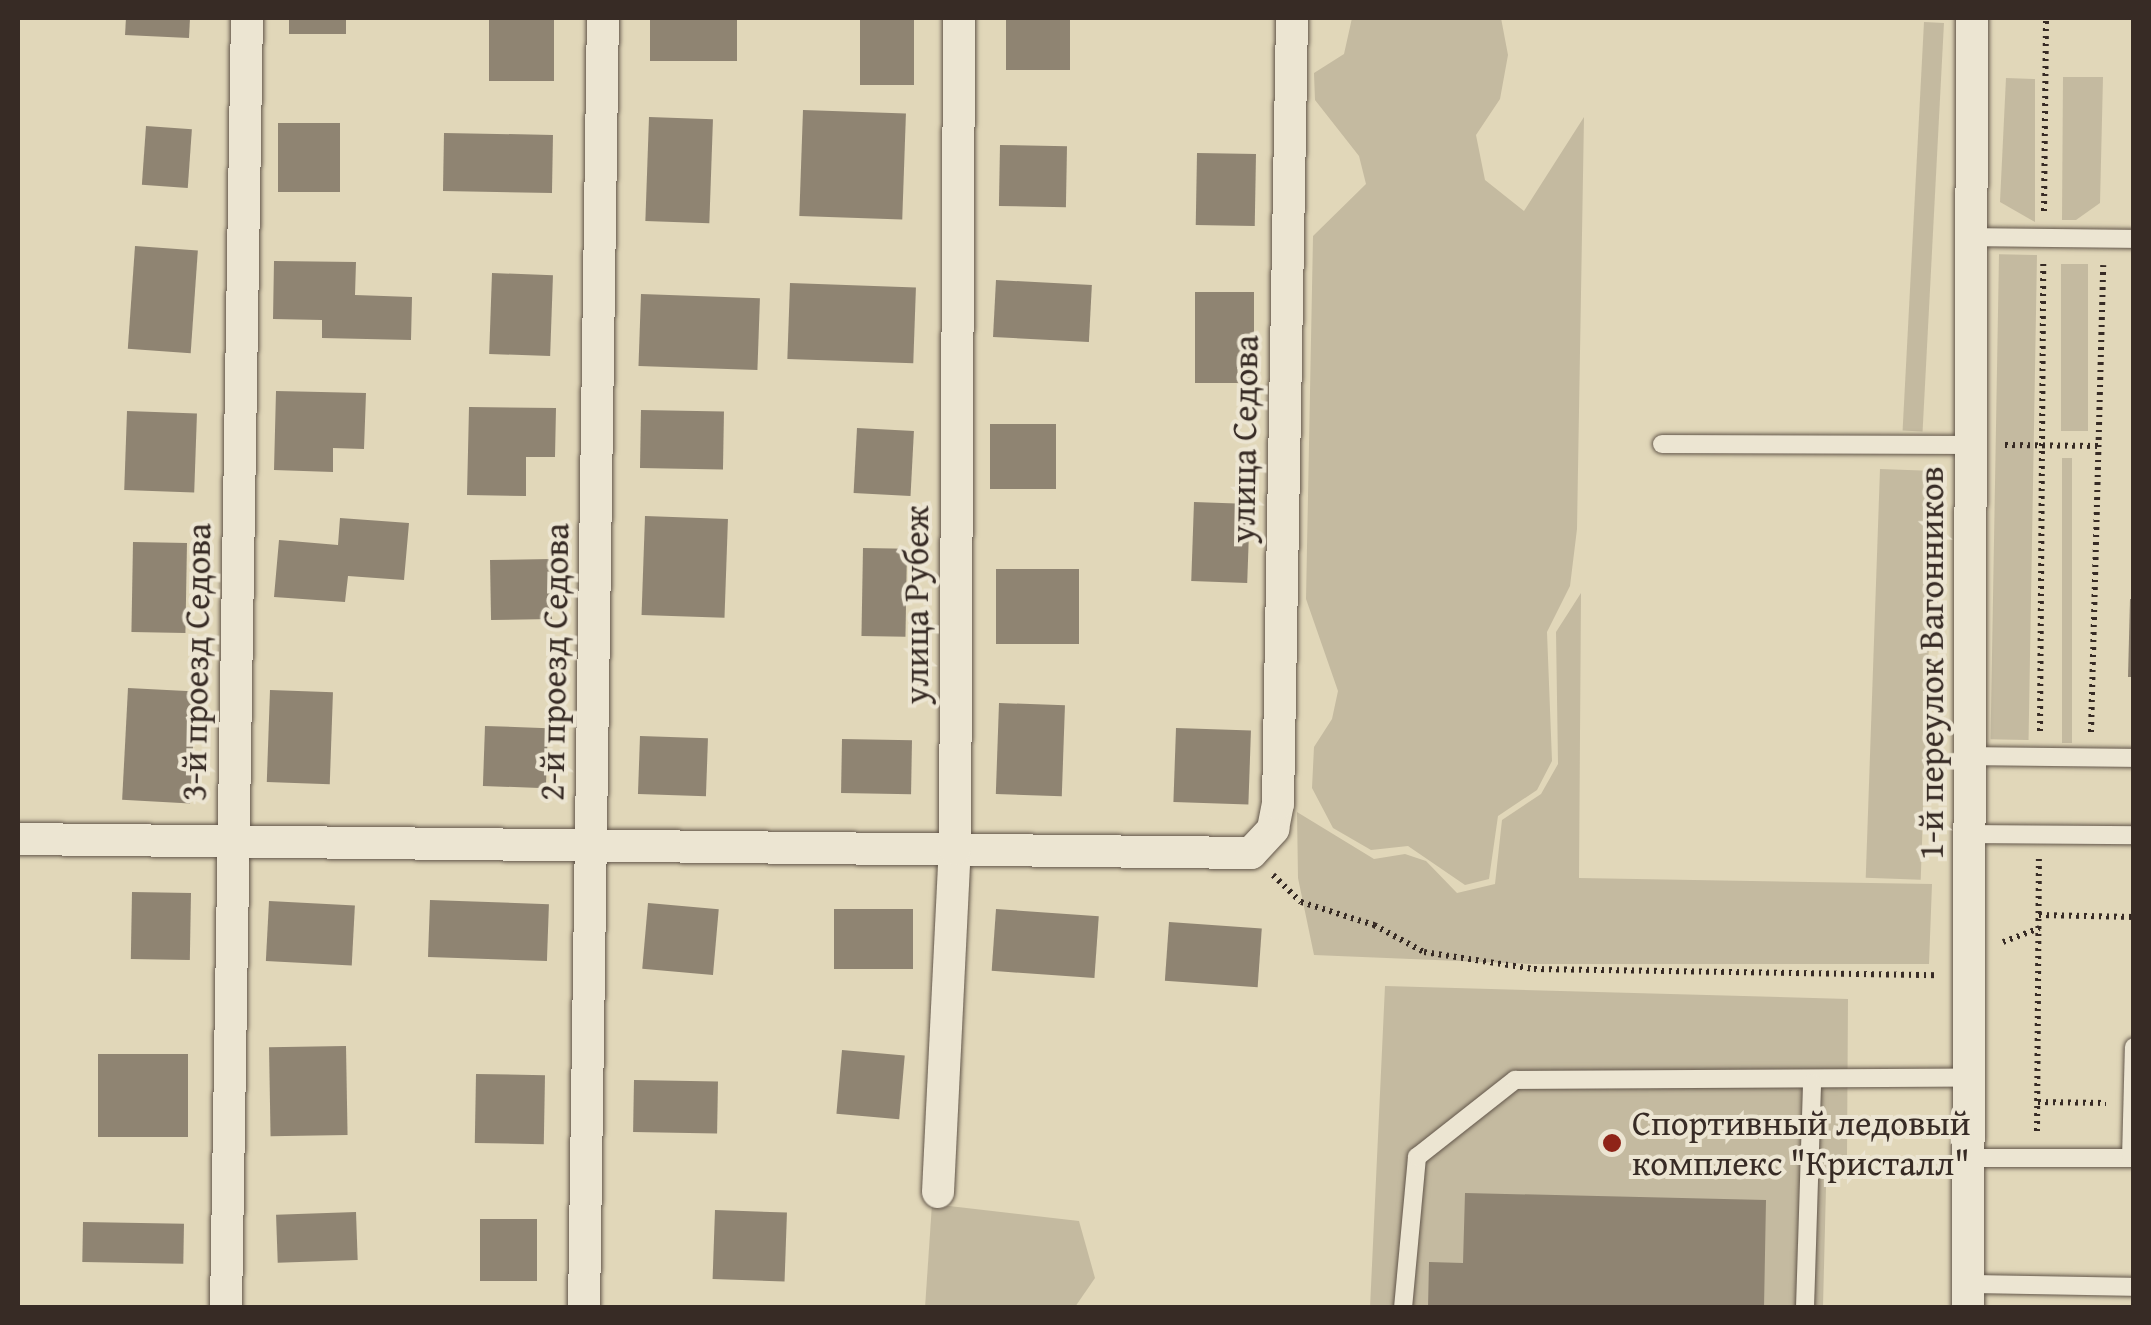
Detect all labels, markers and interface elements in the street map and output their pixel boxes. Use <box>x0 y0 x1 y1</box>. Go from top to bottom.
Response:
street label: улица Седова <box>1221 335 1267 543</box>
street label: 1-й переулок Вагонников <box>1910 466 1952 860</box>
street label: улица Рубеж <box>895 506 937 704</box>
street label: 3-й проезд Седова <box>173 523 219 801</box>
street label: 2-й проезд Седова <box>531 523 577 801</box>
place label: Спортивный ледовый комплекс "Кристалл" <box>1632 1102 1971 1184</box>
marker: Спортивный ледовый комплекс "Кристалл" <box>1601 1132 1623 1154</box>

